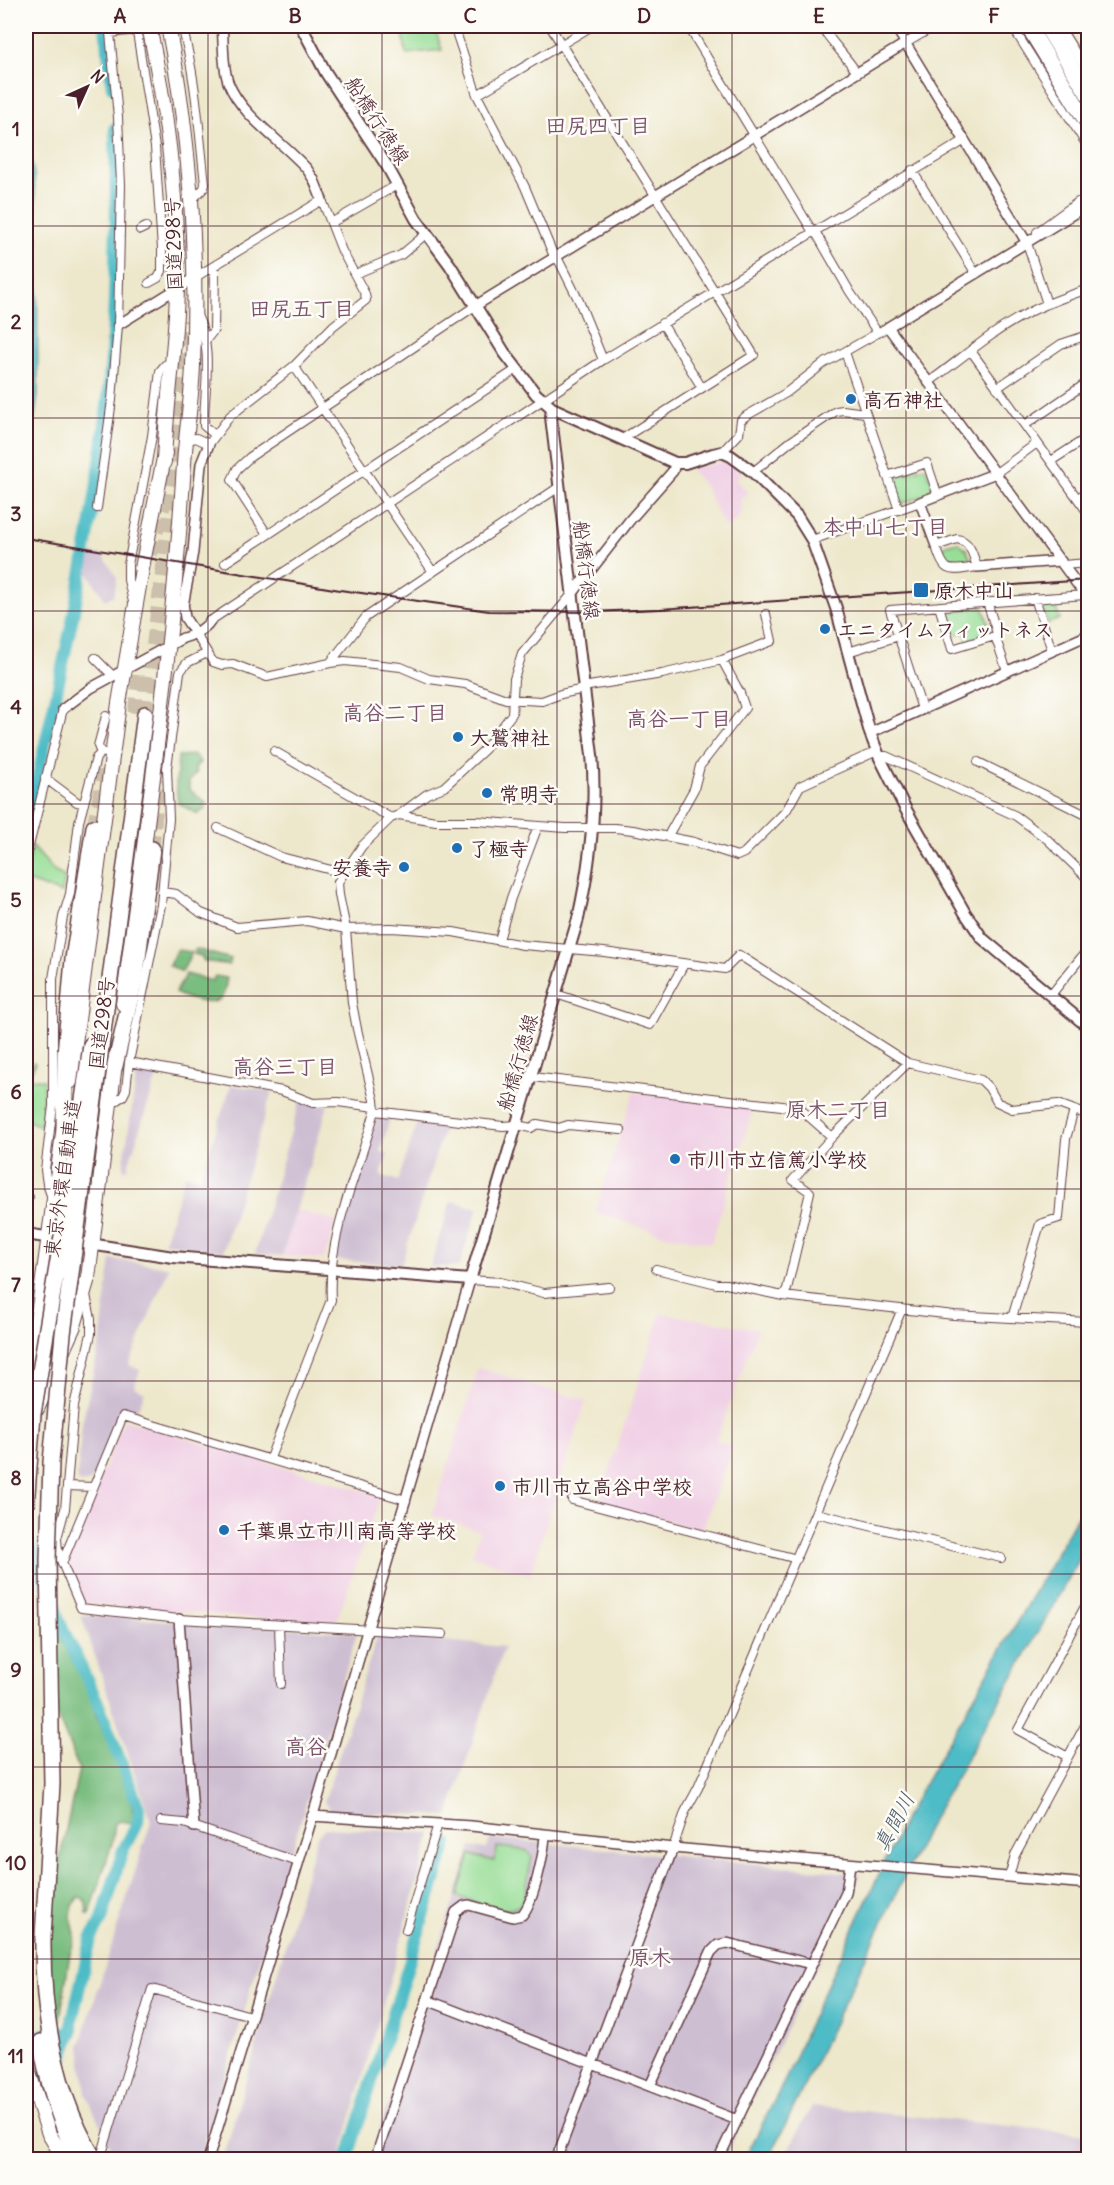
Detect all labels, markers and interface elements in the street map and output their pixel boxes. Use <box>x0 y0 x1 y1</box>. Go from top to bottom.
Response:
text: A <box>114 3 127 28</box>
text: B <box>288 3 302 28</box>
text: C <box>463 3 477 28</box>
text: D <box>637 3 651 28</box>
text: E <box>813 3 825 28</box>
text: F <box>988 3 1000 28</box>
north arrow <box>57 57 117 117</box>
text: N <box>87 65 109 87</box>
street label: 船橋行徳線 <box>340 71 416 169</box>
district label: 田尻四丁目 <box>546 112 651 139</box>
text: 1 <box>12 116 20 141</box>
street label: 国道298号 <box>159 197 187 291</box>
district label: 田尻五丁目 <box>250 295 355 322</box>
text: 2 <box>11 309 22 334</box>
place label: 高石神社 <box>863 387 943 412</box>
marker: 高石神社 <box>844 392 858 406</box>
text: 3 <box>10 501 22 526</box>
district label: 本中山七丁目 <box>822 513 948 540</box>
street label: 船橋行徳線 <box>568 519 606 621</box>
place label: 原木中山 <box>934 578 1014 603</box>
marker: 原木中山 <box>912 581 930 599</box>
place label: エニタイムフィットネス <box>837 617 1053 642</box>
marker: エニタイムフィットネス <box>818 622 832 636</box>
text: 4 <box>10 694 22 719</box>
district label: 高谷二丁目 <box>343 699 448 726</box>
district label: 高谷一丁目 <box>627 705 732 732</box>
place label: 大鷲神社 <box>470 725 550 750</box>
marker: 大鷲神社 <box>451 730 465 744</box>
place label: 常明寺 <box>499 781 559 806</box>
marker: 常明寺 <box>480 786 494 800</box>
place label: 了極寺 <box>469 836 529 861</box>
marker: 了極寺 <box>450 841 464 855</box>
place label: 安養寺 <box>332 855 392 880</box>
marker: 安養寺 <box>397 860 411 874</box>
text: 5 <box>10 887 22 912</box>
street label: 国道298号 <box>83 975 119 1071</box>
street label: 船橋行徳線 <box>491 1010 543 1114</box>
district label: 高谷三丁目 <box>233 1053 338 1080</box>
text: 6 <box>10 1079 22 1104</box>
district label: 原木二丁目 <box>786 1096 891 1123</box>
street label: 東京外環自動車道 <box>38 1097 86 1259</box>
place label: 市川市立信篤小学校 <box>687 1147 867 1172</box>
marker: 市川市立信篤小学校 <box>668 1152 682 1166</box>
text: 7 <box>11 1272 21 1297</box>
text: 8 <box>10 1465 22 1490</box>
place label: 市川市立高谷中学校 <box>512 1474 692 1499</box>
marker: 市川市立高谷中学校 <box>493 1479 507 1493</box>
place label: 千葉県立市川南高等学校 <box>236 1518 456 1543</box>
marker: 千葉県立市川南高等学校 <box>217 1523 231 1537</box>
text: 9 <box>10 1657 22 1682</box>
district label: 高谷 <box>285 1733 327 1760</box>
water label: 真間川 <box>867 1788 921 1856</box>
text: 10 <box>5 1850 27 1875</box>
district label: 原木 <box>629 1944 671 1971</box>
text: 11 <box>8 2043 24 2068</box>

